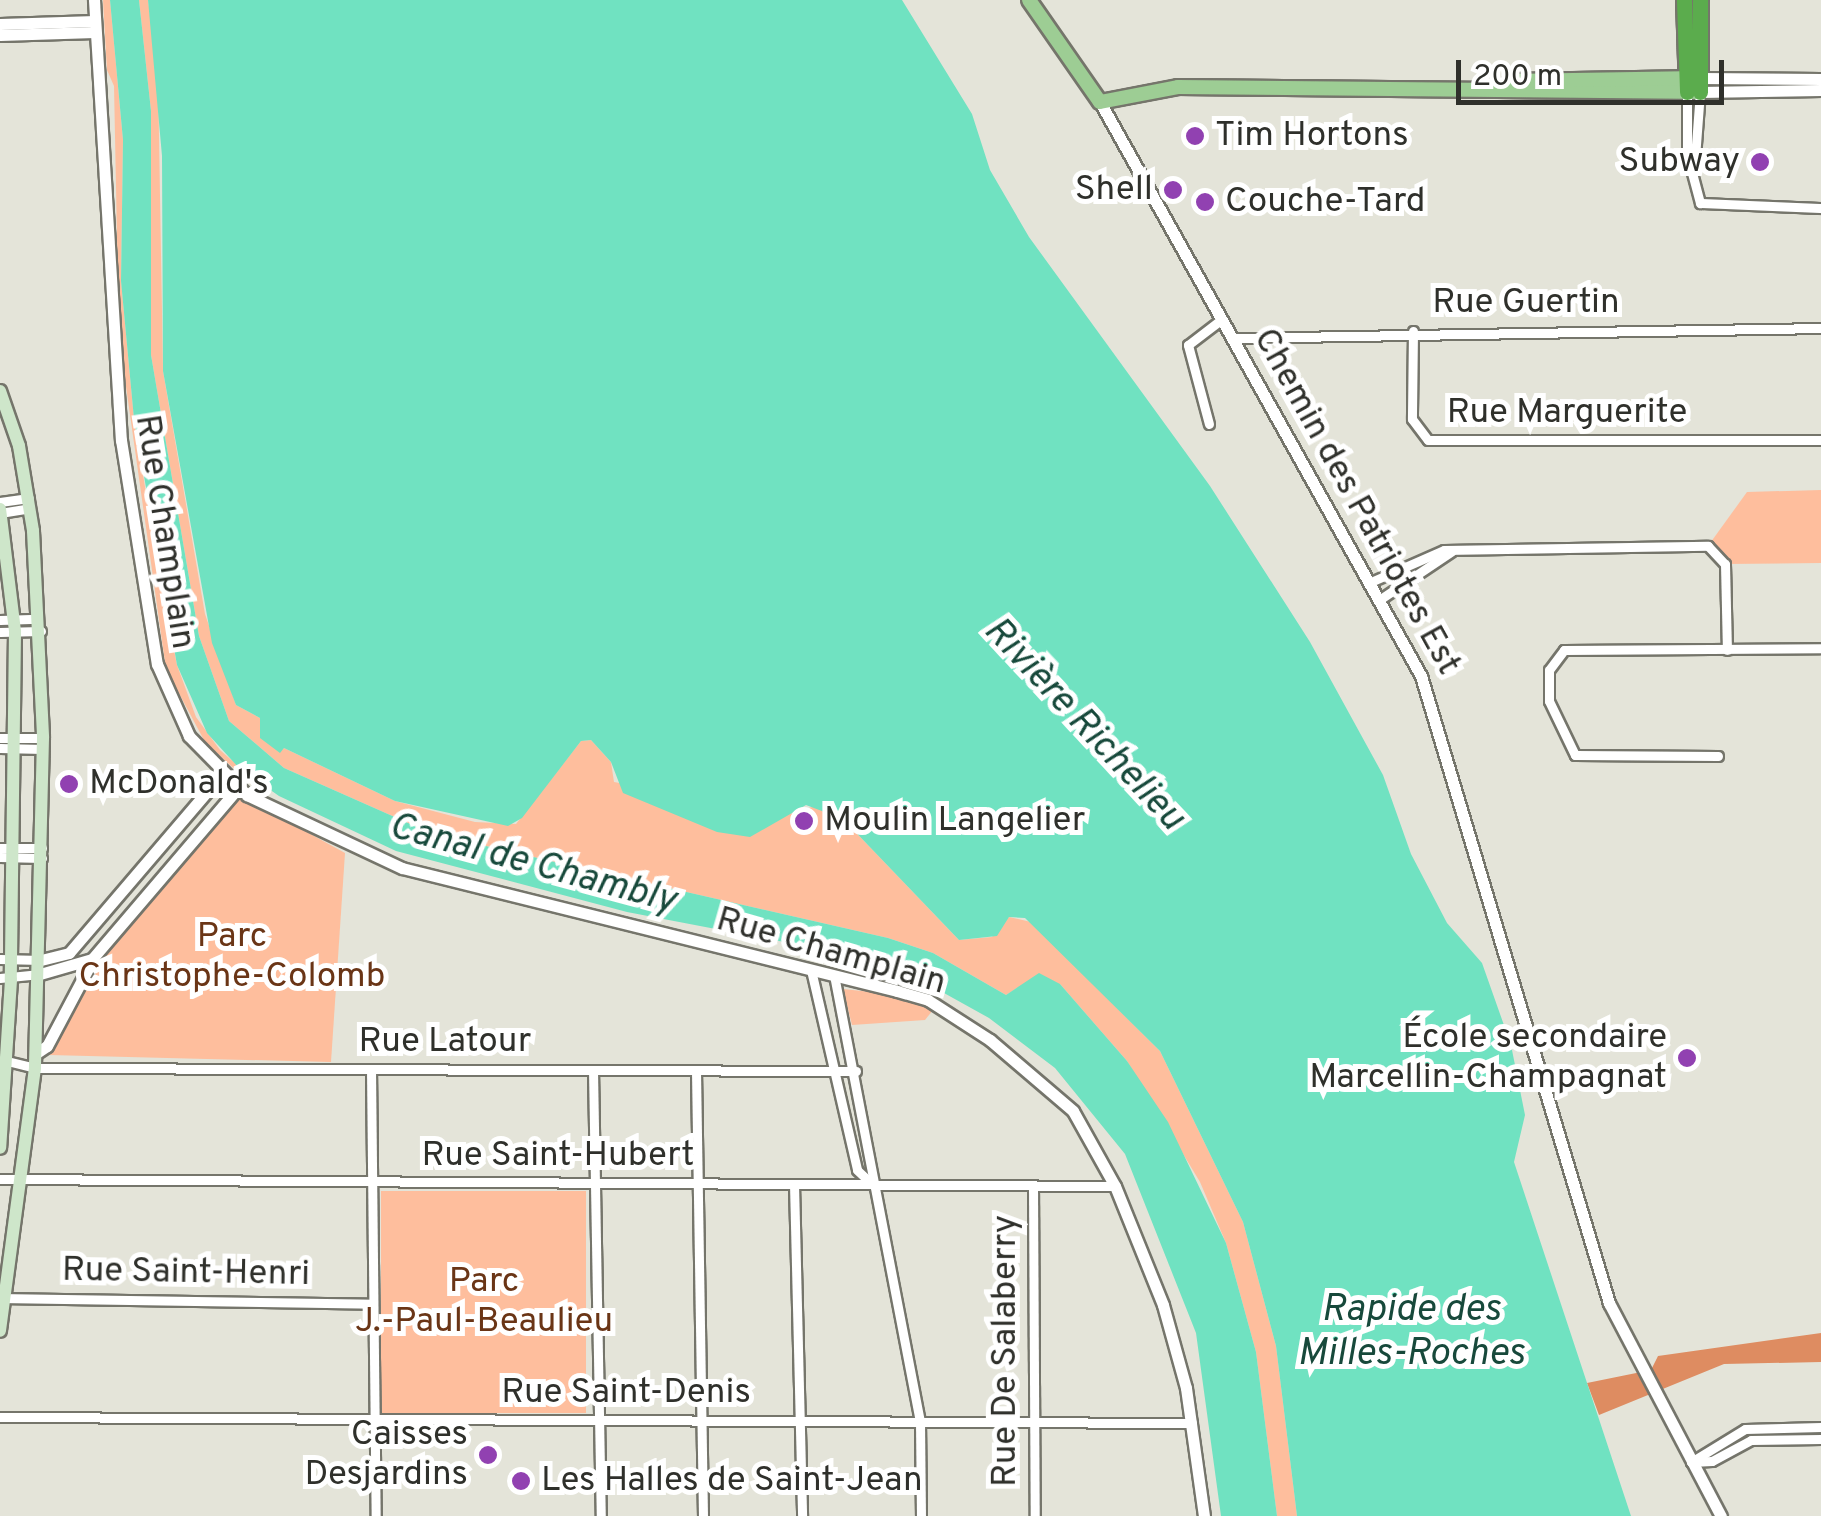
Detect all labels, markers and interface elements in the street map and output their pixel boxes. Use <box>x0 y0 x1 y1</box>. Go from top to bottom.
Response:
scale bar <box>1461 40 1728 102</box>
text: 200 m <box>1473 59 1562 96</box>
place label: Tim Hortons <box>1215 115 1409 157</box>
marker: Tim Hortons <box>1184 125 1206 147</box>
place label: Subway <box>1618 141 1740 183</box>
marker: Subway <box>1749 151 1771 173</box>
place label: Shell <box>1075 169 1153 211</box>
marker: Shell <box>1162 179 1184 201</box>
place label: Couche-Tard <box>1225 181 1425 223</box>
marker: Couche-Tard <box>1194 191 1216 213</box>
street label: Rue Guertin <box>1432 282 1620 324</box>
street label: Chemin des Patriotes Est <box>1243 321 1469 683</box>
street label: Rue Marguerite <box>1447 392 1687 434</box>
street label: Rue Champlain <box>125 412 203 652</box>
water label: Rivière Richelieu <box>973 609 1193 841</box>
place label: McDonald's <box>89 763 269 805</box>
marker: McDonald's <box>58 773 80 795</box>
place label: Moulin Langelier <box>824 800 1085 842</box>
water label: Canal de Chambly <box>384 805 680 925</box>
marker: Moulin Langelier <box>793 810 815 832</box>
street label: Rue Champlain <box>711 899 951 1005</box>
park label: Parc Christophe-Colomb <box>79 916 385 998</box>
place label: École secondaire Marcellin-Champagnat <box>1309 1017 1667 1099</box>
street label: Rue Latour <box>359 1021 531 1063</box>
marker: École secondaire Marcellin-Champagnat <box>1676 1047 1698 1069</box>
street label: Rue Saint-Hubert <box>422 1135 694 1177</box>
street label: Rue De Salaberry <box>985 1215 1027 1487</box>
street label: Rue Saint-Henri <box>62 1250 310 1296</box>
park label: Parc J.-Paul-Beaulieu <box>355 1261 613 1343</box>
water label: Rapide des Milles-Roches <box>1297 1288 1525 1378</box>
street label: Rue Saint-Denis <box>501 1372 751 1414</box>
place label: Caisses Desjardins <box>304 1414 468 1496</box>
marker: Caisses Desjardins <box>477 1444 499 1466</box>
place label: Les Halles de Saint-Jean <box>541 1460 923 1502</box>
marker: Les Halles de Saint-Jean <box>510 1470 532 1492</box>

